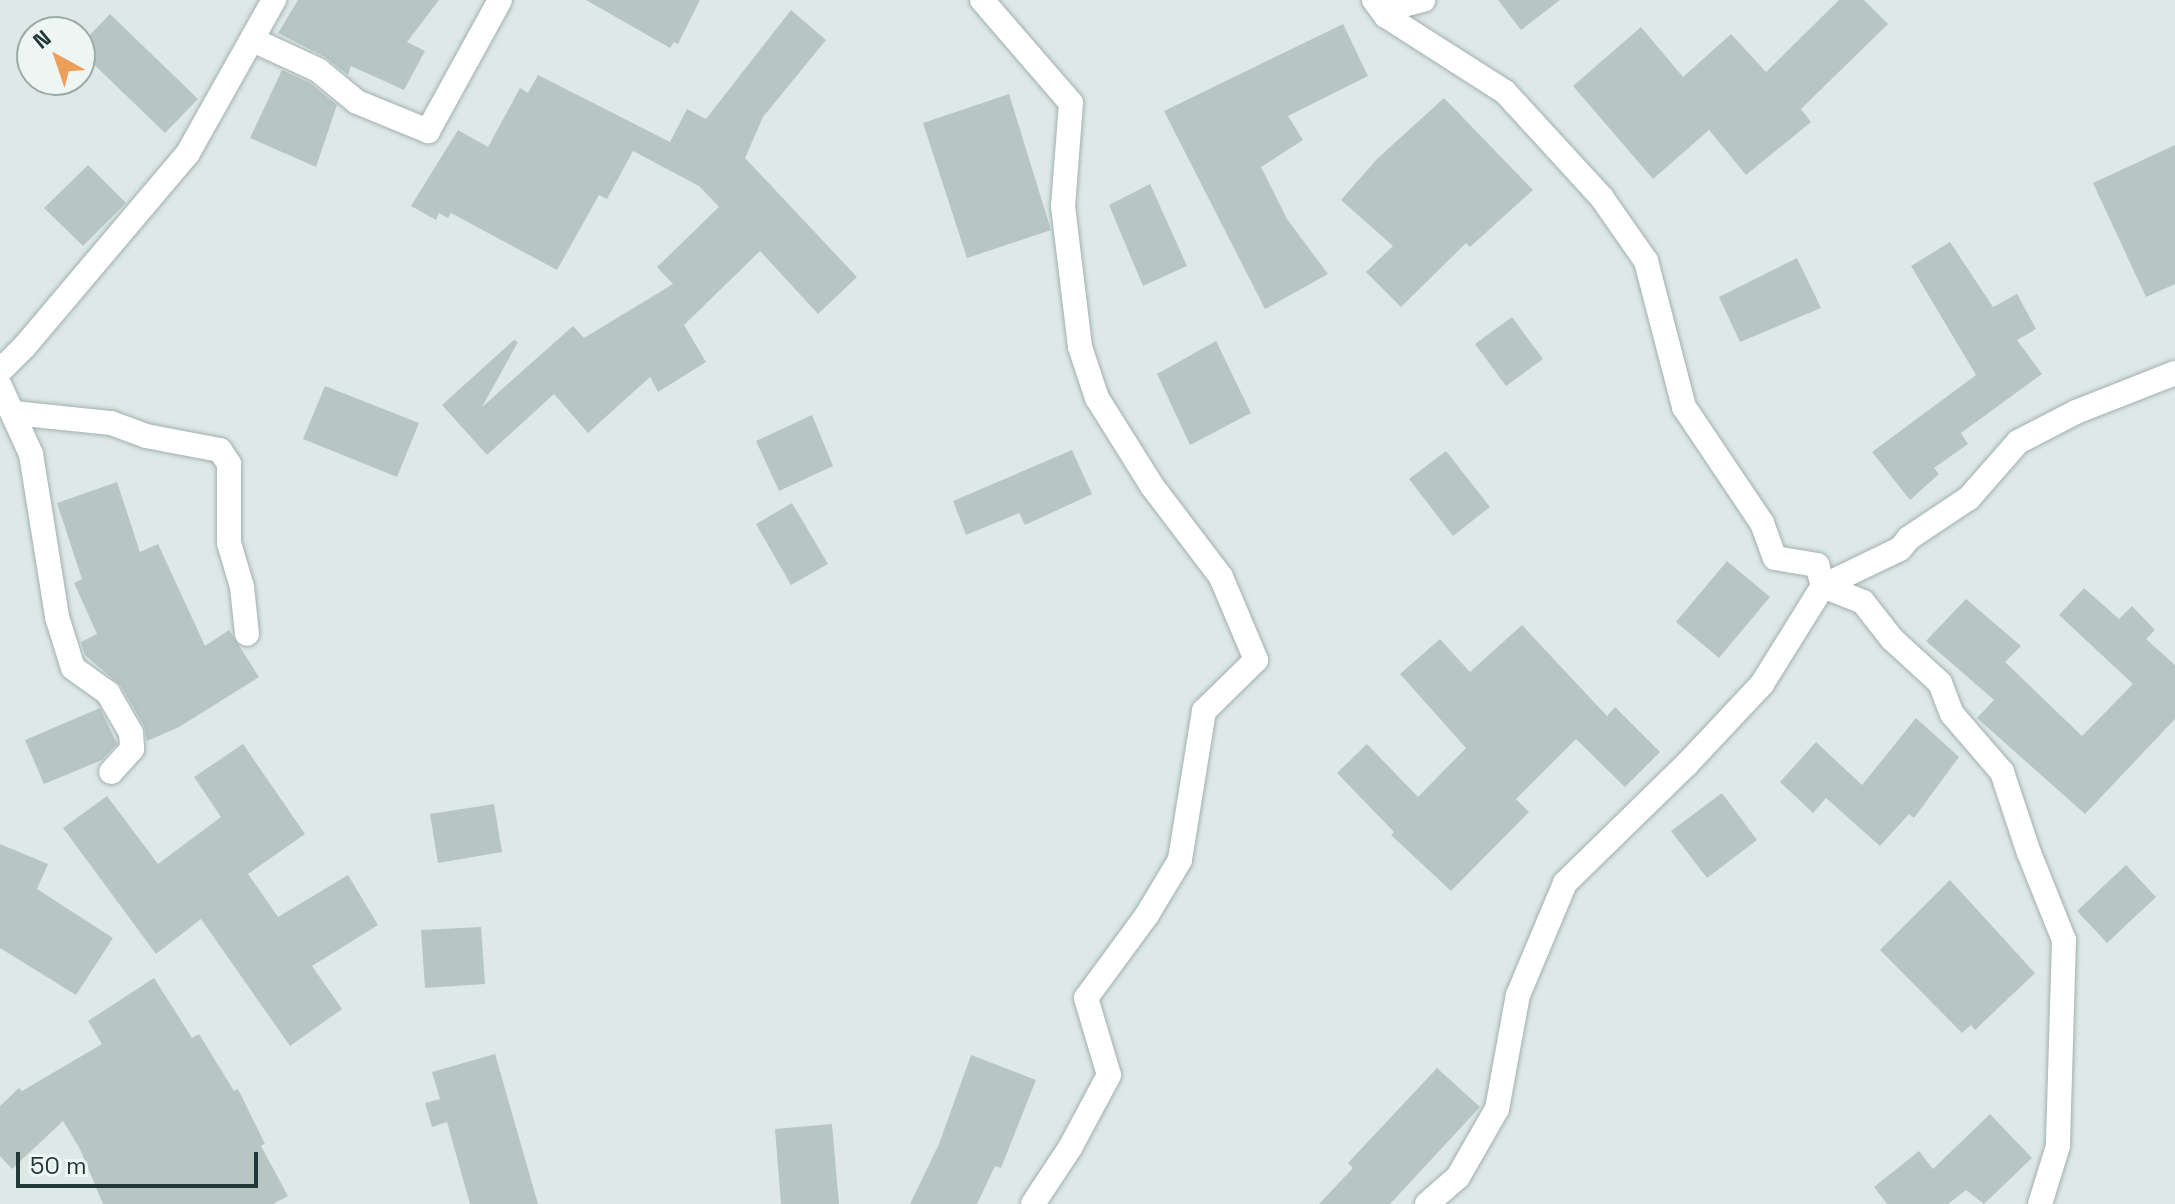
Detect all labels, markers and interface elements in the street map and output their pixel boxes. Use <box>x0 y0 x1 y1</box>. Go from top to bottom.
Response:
north arrow <box>16 16 96 96</box>
text: N <box>27 24 57 55</box>
scale bar <box>20 1136 262 1186</box>
text: 50 m <box>30 1150 87 1181</box>

